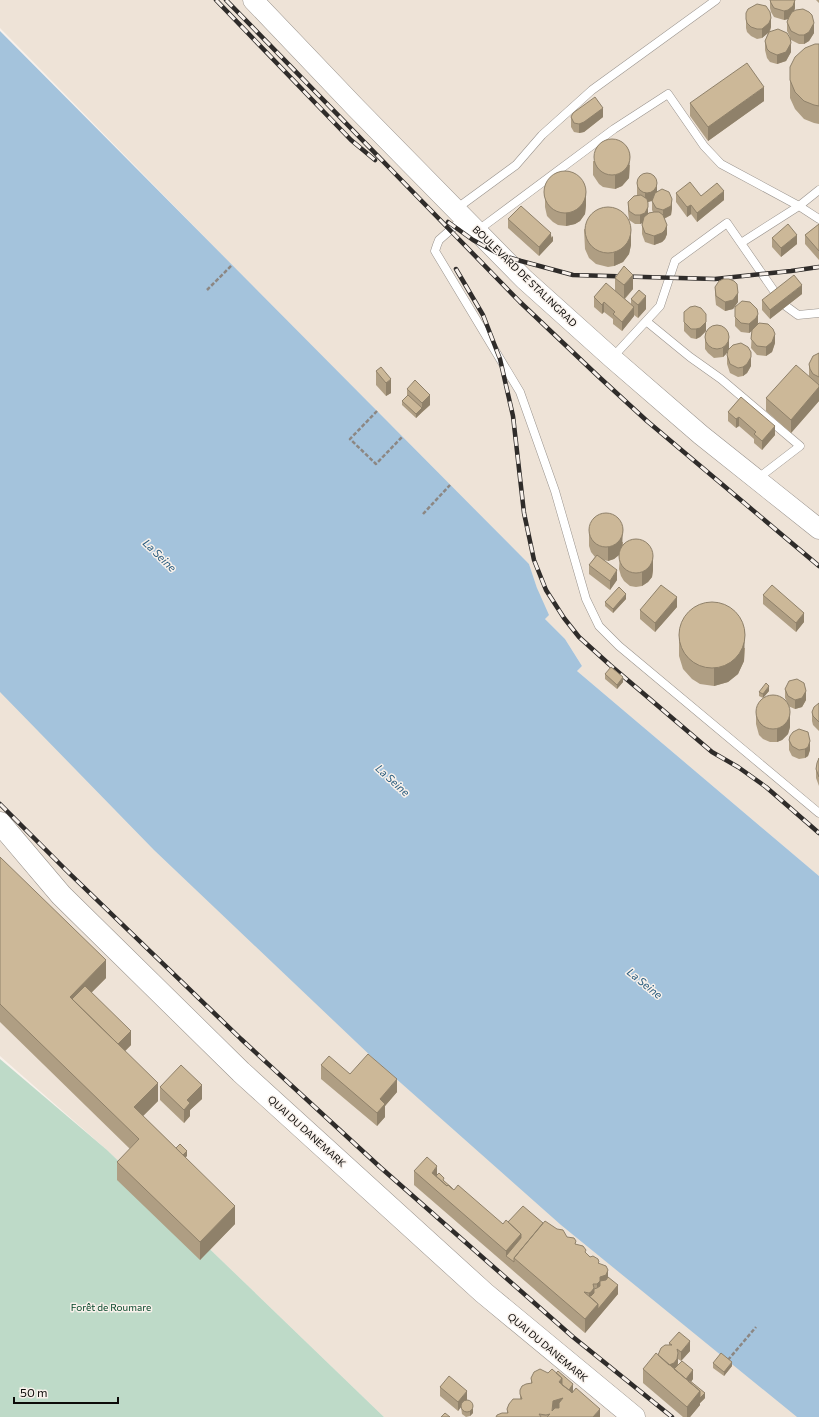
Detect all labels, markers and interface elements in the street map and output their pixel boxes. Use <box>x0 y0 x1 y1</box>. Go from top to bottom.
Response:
street label: BOULEVARD DE STALINGRAD <box>470 223 580 329</box>
water label: La Seine <box>141 536 180 574</box>
water label: La Seine <box>373 761 413 799</box>
water label: La Seine <box>625 965 665 1001</box>
street label: QUAI DU DANEMARK <box>266 1093 349 1169</box>
park label: Forêt de Roumare <box>71 1301 151 1313</box>
street label: QUAI DU DANEMARK <box>506 1310 591 1384</box>
scale bar <box>14 1379 118 1405</box>
text: 50 m <box>20 1385 48 1399</box>

